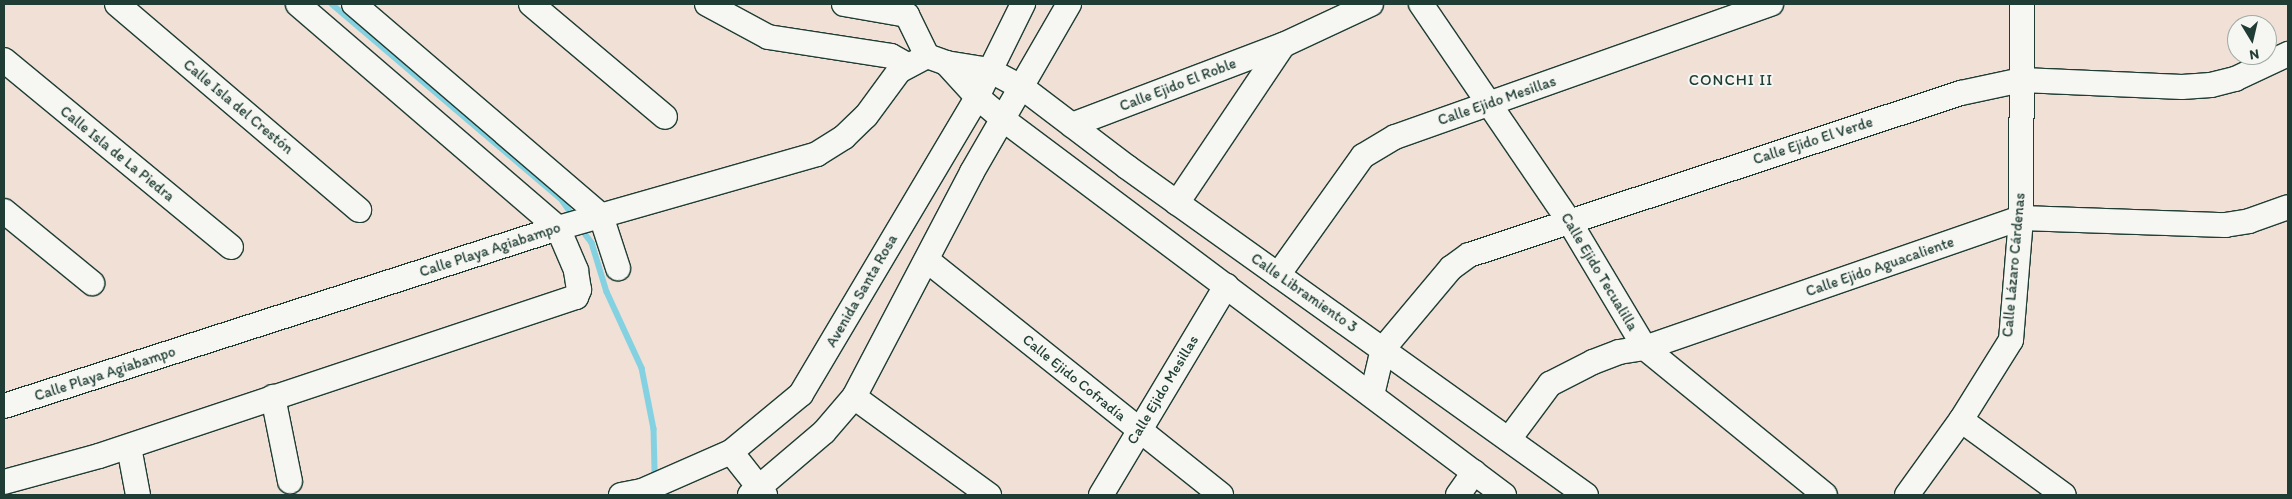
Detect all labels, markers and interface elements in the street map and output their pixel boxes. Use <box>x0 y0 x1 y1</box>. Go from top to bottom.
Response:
north arrow <box>2227 15 2277 65</box>
text: N <box>2248 45 2260 63</box>
street label: Calle Ejido El Roble <box>1117 55 1239 115</box>
street label: Calle Isla del Crestón <box>179 56 297 158</box>
district label: CONCHI II <box>1689 70 1773 90</box>
street label: Calle Ejido Mesillas <box>1436 72 1558 130</box>
street label: Calle Isla de La Piedra <box>56 102 178 206</box>
street label: Calle Ejido El Verde <box>1751 113 1875 169</box>
street label: Calle Lázaro Cárdenas <box>1999 192 2029 338</box>
street label: Calle Ejido Tecualilla <box>1557 211 1641 333</box>
street label: Calle Playa Agiabampo <box>417 219 563 281</box>
street label: Avenida Santa Rosa <box>823 232 901 350</box>
street label: Calle Ejido Aguacaliente <box>1804 233 1956 301</box>
street label: Calle Libramiento 3 <box>1247 250 1361 336</box>
street label: Calle Ejido Cofradía <box>1019 331 1129 425</box>
street label: Calle Ejido Mesillas <box>1123 332 1203 448</box>
street label: Calle Playa Agiabampo <box>32 343 178 405</box>

